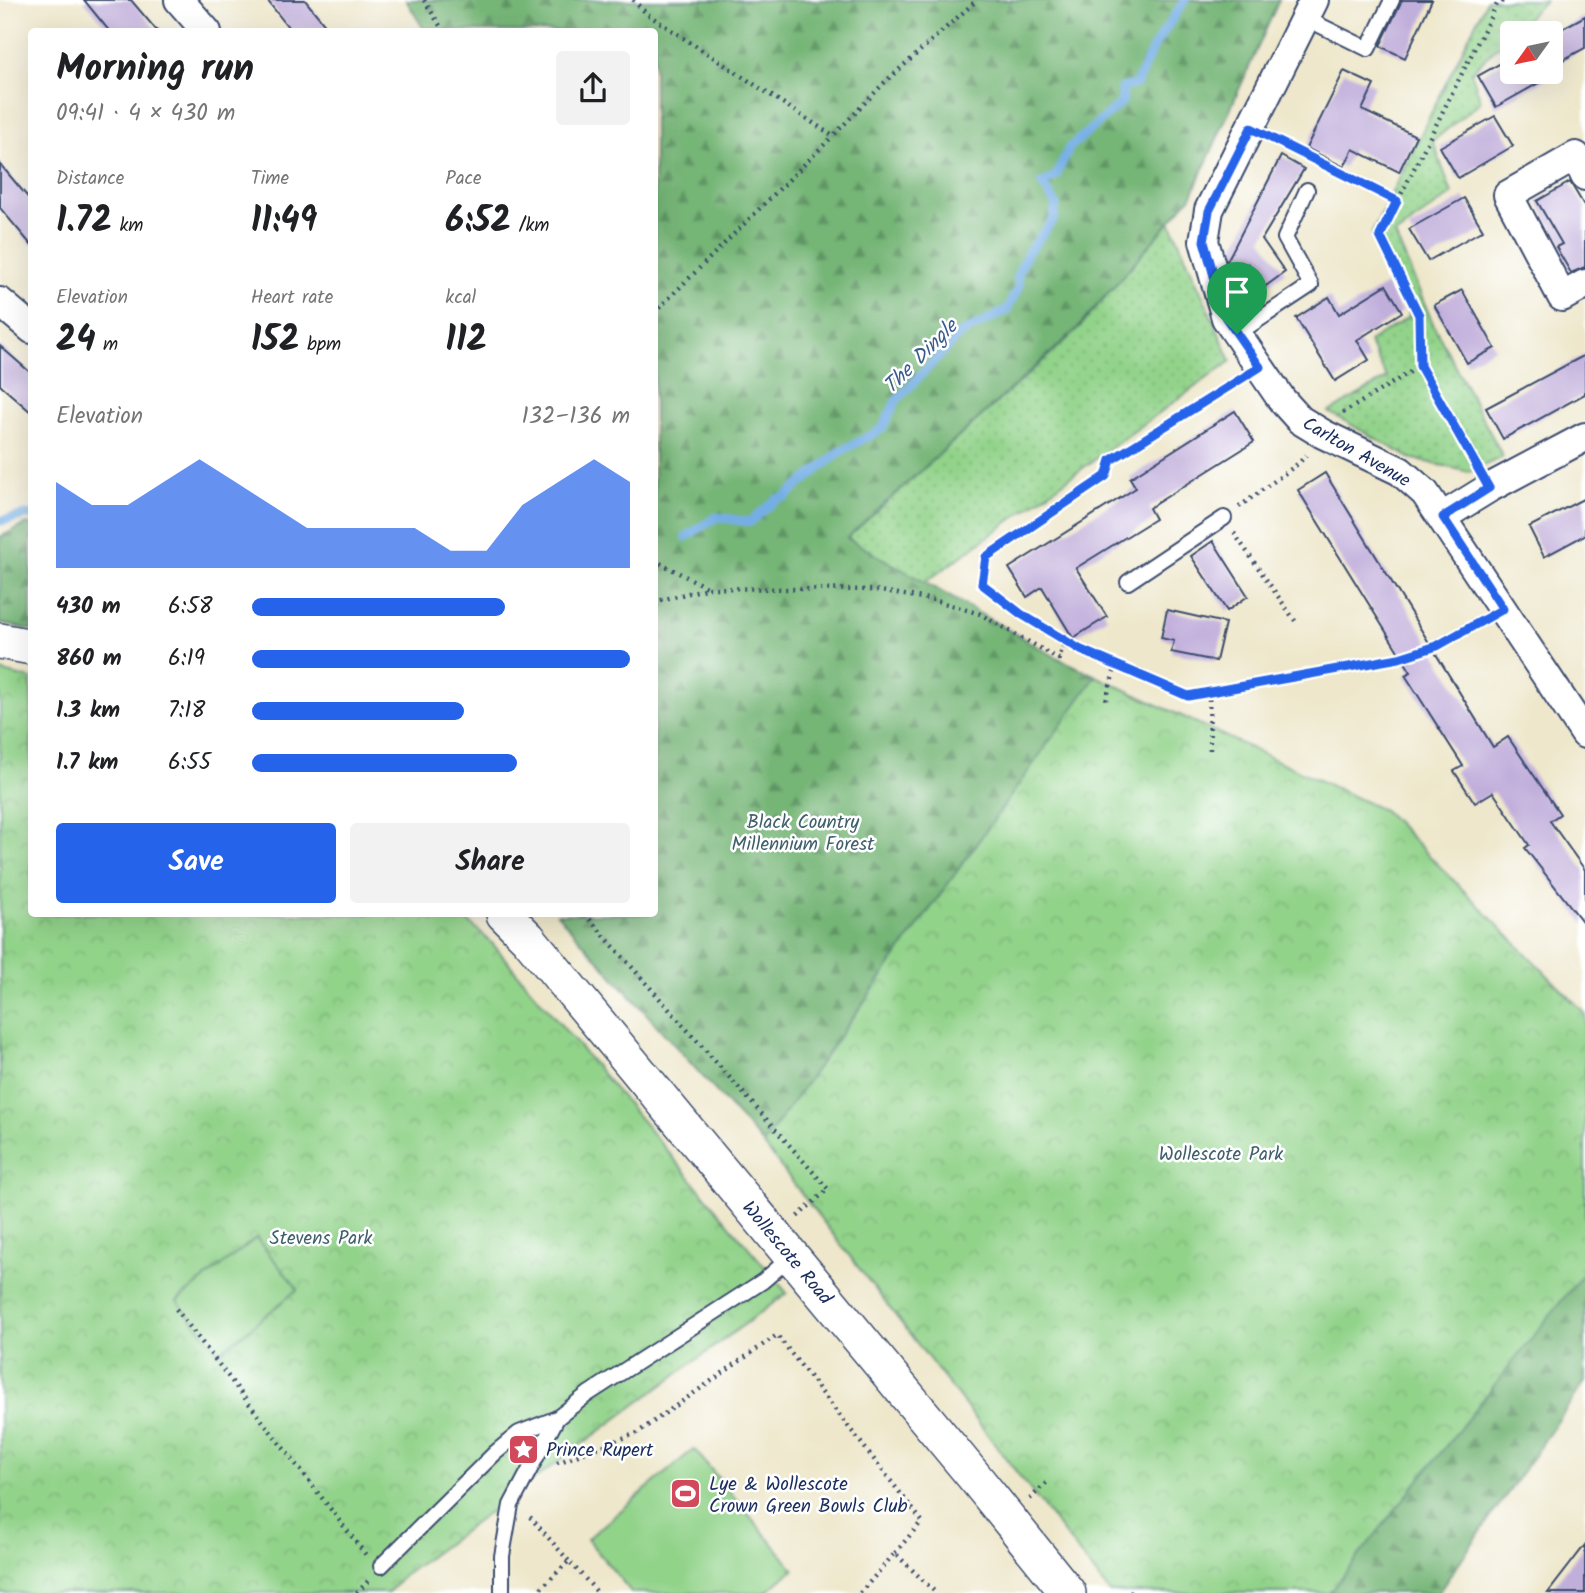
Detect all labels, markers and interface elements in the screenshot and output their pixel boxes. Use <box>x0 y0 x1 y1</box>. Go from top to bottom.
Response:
north arrow <box>1500 21 1563 84</box>
map controls <box>1500 21 1563 84</box>
text: Morning run <box>56 40 254 100</box>
button: share <box>556 51 630 125</box>
text: 09:41 · 4 × 430 m <box>56 96 235 132</box>
text: Distance <box>56 164 124 194</box>
text: Time <box>251 164 289 194</box>
text: Pace <box>445 164 482 194</box>
text: 1.72 <box>56 194 112 250</box>
text: 11:49 <box>251 194 317 250</box>
text: 6:52 <box>445 194 511 250</box>
text: km <box>112 211 143 241</box>
text: /km <box>511 211 549 241</box>
pin <box>1207 262 1267 334</box>
icon: arrive <box>1218 273 1256 311</box>
text: Elevation <box>56 283 128 313</box>
text: Heart rate <box>251 283 333 313</box>
text: kcal <box>445 283 476 313</box>
water label: The Dingle <box>876 310 968 402</box>
text: 24 <box>56 313 95 369</box>
text: 152 <box>251 313 299 369</box>
text: 112 <box>445 313 487 369</box>
text: m <box>95 330 118 360</box>
text: bpm <box>299 330 341 360</box>
text: Elevation <box>56 399 143 435</box>
text: 132–136 m <box>522 399 630 435</box>
street label: Carlton Avenue <box>1296 410 1416 496</box>
text: 430 m <box>56 589 121 625</box>
text: 6:58 <box>168 589 213 625</box>
text: 860 m <box>56 641 122 677</box>
text: 6:19 <box>168 641 205 677</box>
text: 1.3 km <box>56 693 120 729</box>
text: 7:18 <box>168 693 205 729</box>
text: 1.7 km <box>56 745 118 781</box>
text: 6:55 <box>168 745 211 781</box>
park label: Black Country Millennium Forest <box>732 808 875 860</box>
button: Save <box>56 823 336 903</box>
button: Share <box>350 823 630 903</box>
park label: Wollescote Park <box>1159 1140 1283 1170</box>
street label: Wollescote Road <box>734 1195 839 1312</box>
park label: Stevens Park <box>270 1224 372 1254</box>
place icon: Prince Rupert <box>506 1432 540 1466</box>
place label: Prince Rupert <box>546 1436 654 1466</box>
place label: Lye & Wollescote Crown Green Bowls Club <box>709 1470 908 1522</box>
sports icon: Lye & Wollescote Crown Green Bowls Club <box>669 1477 703 1511</box>

